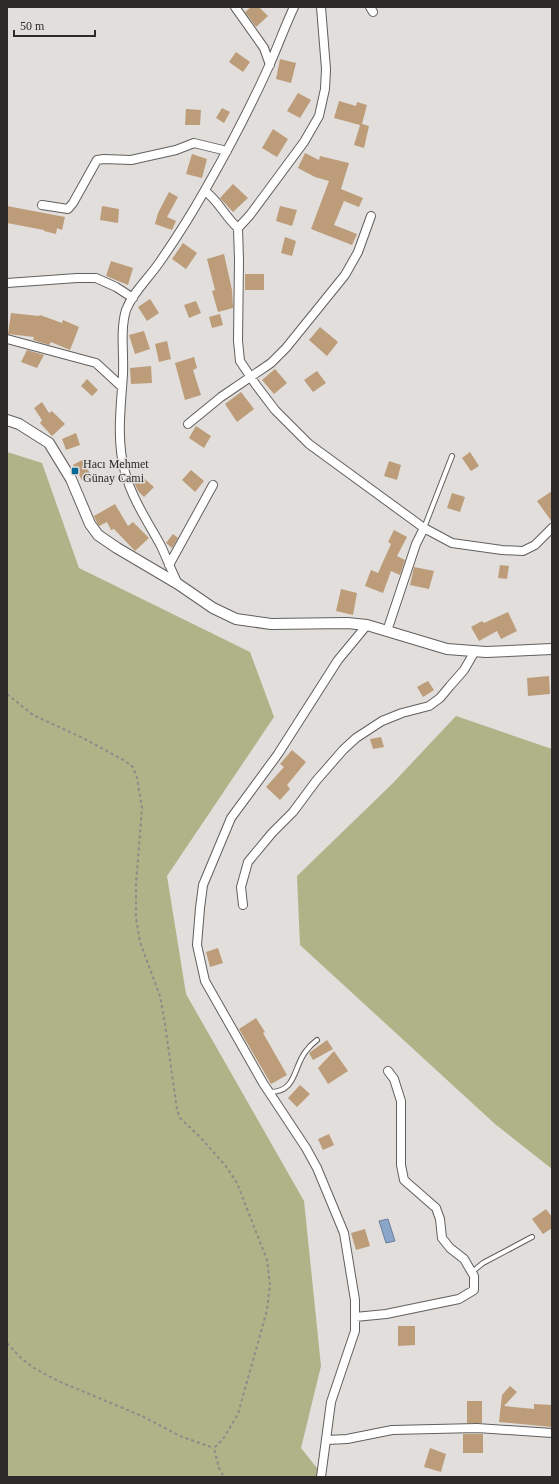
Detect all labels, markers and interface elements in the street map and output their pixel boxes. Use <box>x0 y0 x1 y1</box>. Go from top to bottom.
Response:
scale bar <box>14 12 95 38</box>
text: 50 m <box>20 19 45 33</box>
place label: Hacı Mehmet Günay Cami <box>83 457 149 485</box>
marker: Hacı Mehmet Günay Cami <box>70 466 80 476</box>

